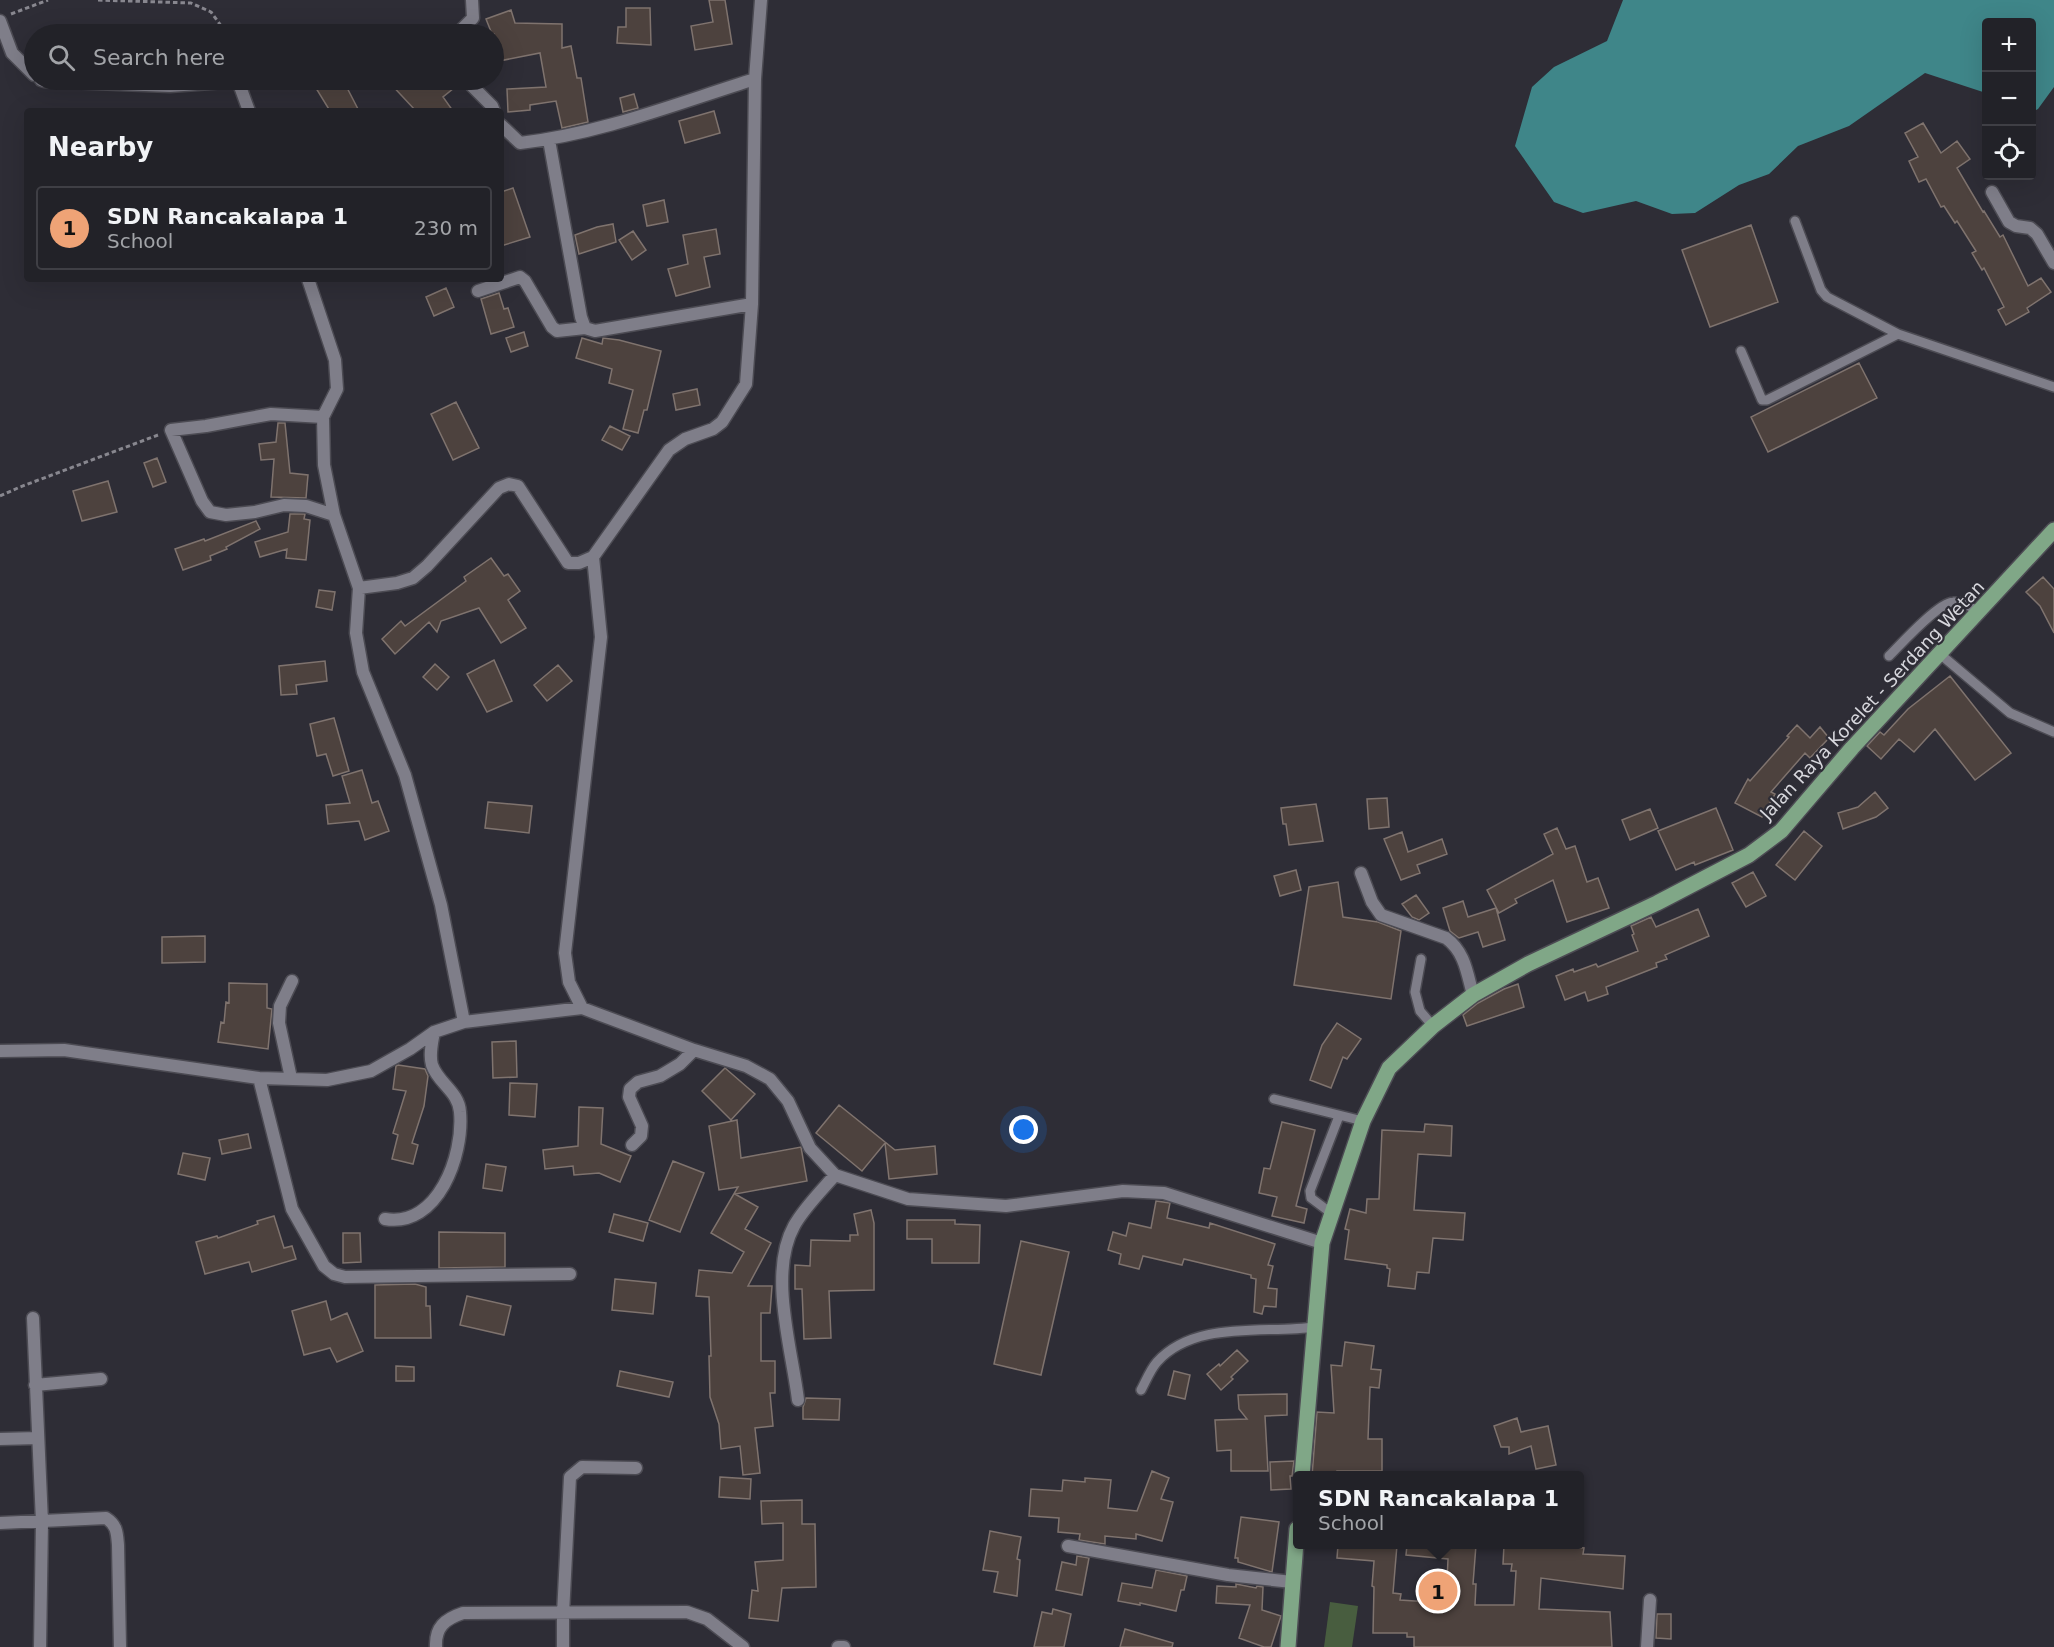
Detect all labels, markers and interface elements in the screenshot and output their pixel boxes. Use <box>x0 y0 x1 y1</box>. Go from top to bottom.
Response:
map controls <box>1982 18 2036 180</box>
button: + <box>1982 18 2036 72</box>
search box <box>24 24 504 90</box>
icon: search <box>45 41 78 74</box>
text: Search here <box>93 45 225 70</box>
button: − <box>1982 72 2036 126</box>
button: locate <box>1982 126 2036 180</box>
text: Nearby <box>48 132 153 162</box>
text: SDN Rancakalapa 1 <box>107 204 348 229</box>
text: 1 <box>63 216 76 240</box>
text: 230 m <box>414 216 478 240</box>
text: School <box>107 229 173 253</box>
street label: Jalan Raya Korelet - Serdang Wetan <box>1755 576 1988 825</box>
your location <box>1009 1115 1038 1144</box>
popup <box>1293 1471 1584 1549</box>
text: SDN Rancakalapa 1 <box>1318 1486 1559 1511</box>
text: School <box>1318 1511 1384 1535</box>
pin: 1 <box>1418 1568 1458 1614</box>

